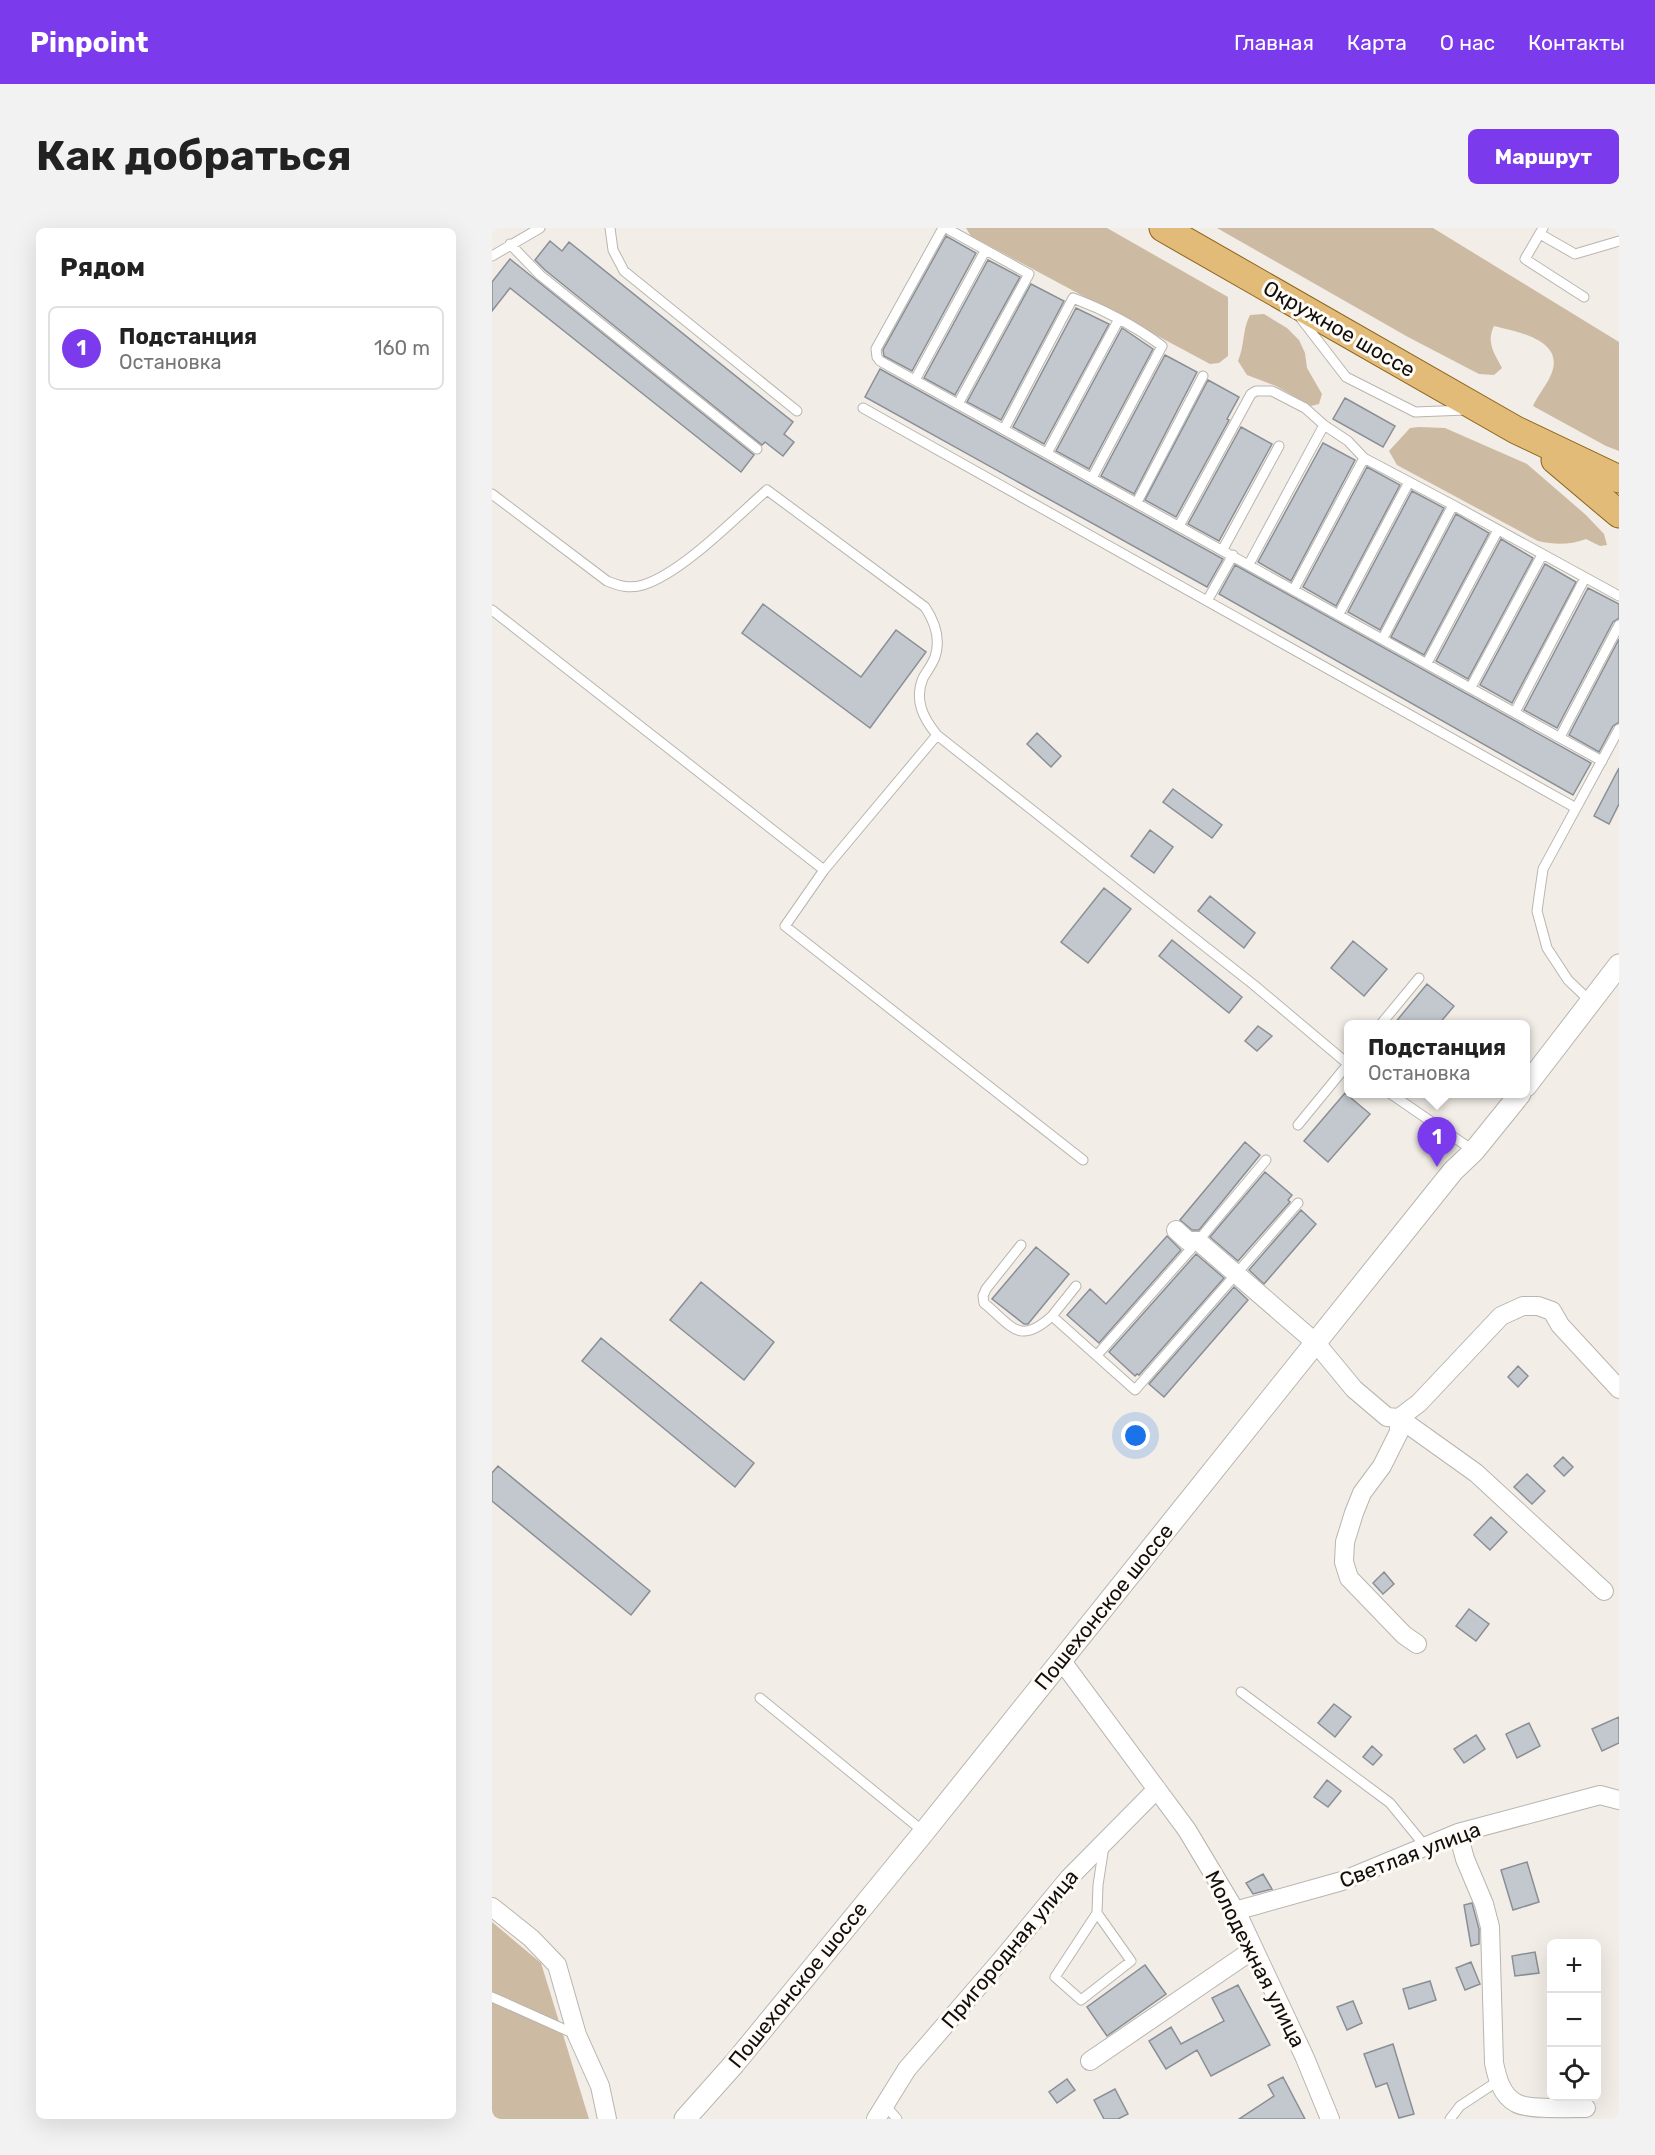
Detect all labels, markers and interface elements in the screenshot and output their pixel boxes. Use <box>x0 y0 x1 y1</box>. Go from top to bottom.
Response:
text: Pinpoint <box>30 26 149 59</box>
text: Главная <box>1234 30 1314 55</box>
text: Карта <box>1347 30 1407 55</box>
text: О нас <box>1440 30 1495 55</box>
text: Контакты <box>1528 30 1625 55</box>
button: Маршрут <box>1468 129 1619 184</box>
text: Как добраться <box>36 131 352 181</box>
text: Рядом <box>60 252 145 283</box>
street label: Окружное шоссе <box>1259 275 1420 382</box>
text: Подстанция <box>119 323 257 350</box>
text: 1 <box>77 336 86 360</box>
text: 160 m <box>374 336 430 360</box>
text: Остановка <box>119 350 222 374</box>
popup <box>1344 1020 1530 1098</box>
text: Подстанция <box>1368 1034 1506 1061</box>
text: Остановка <box>1368 1061 1470 1085</box>
pin: 1 <box>1418 1118 1456 1167</box>
your location <box>1121 1421 1150 1450</box>
street label: Пошехонское шоссе <box>1029 1519 1178 1695</box>
street label: Светлая улица <box>1336 1816 1484 1893</box>
street label: Пригородная улица <box>936 1864 1083 2033</box>
street label: Молодежная улица <box>1200 1866 1311 2051</box>
street label: Пошехонское шоссе <box>723 1897 872 2073</box>
map controls <box>1547 1939 1601 2101</box>
button: + <box>1547 1939 1601 1993</box>
button: − <box>1547 1993 1601 2047</box>
button: locate <box>1547 2047 1601 2101</box>

